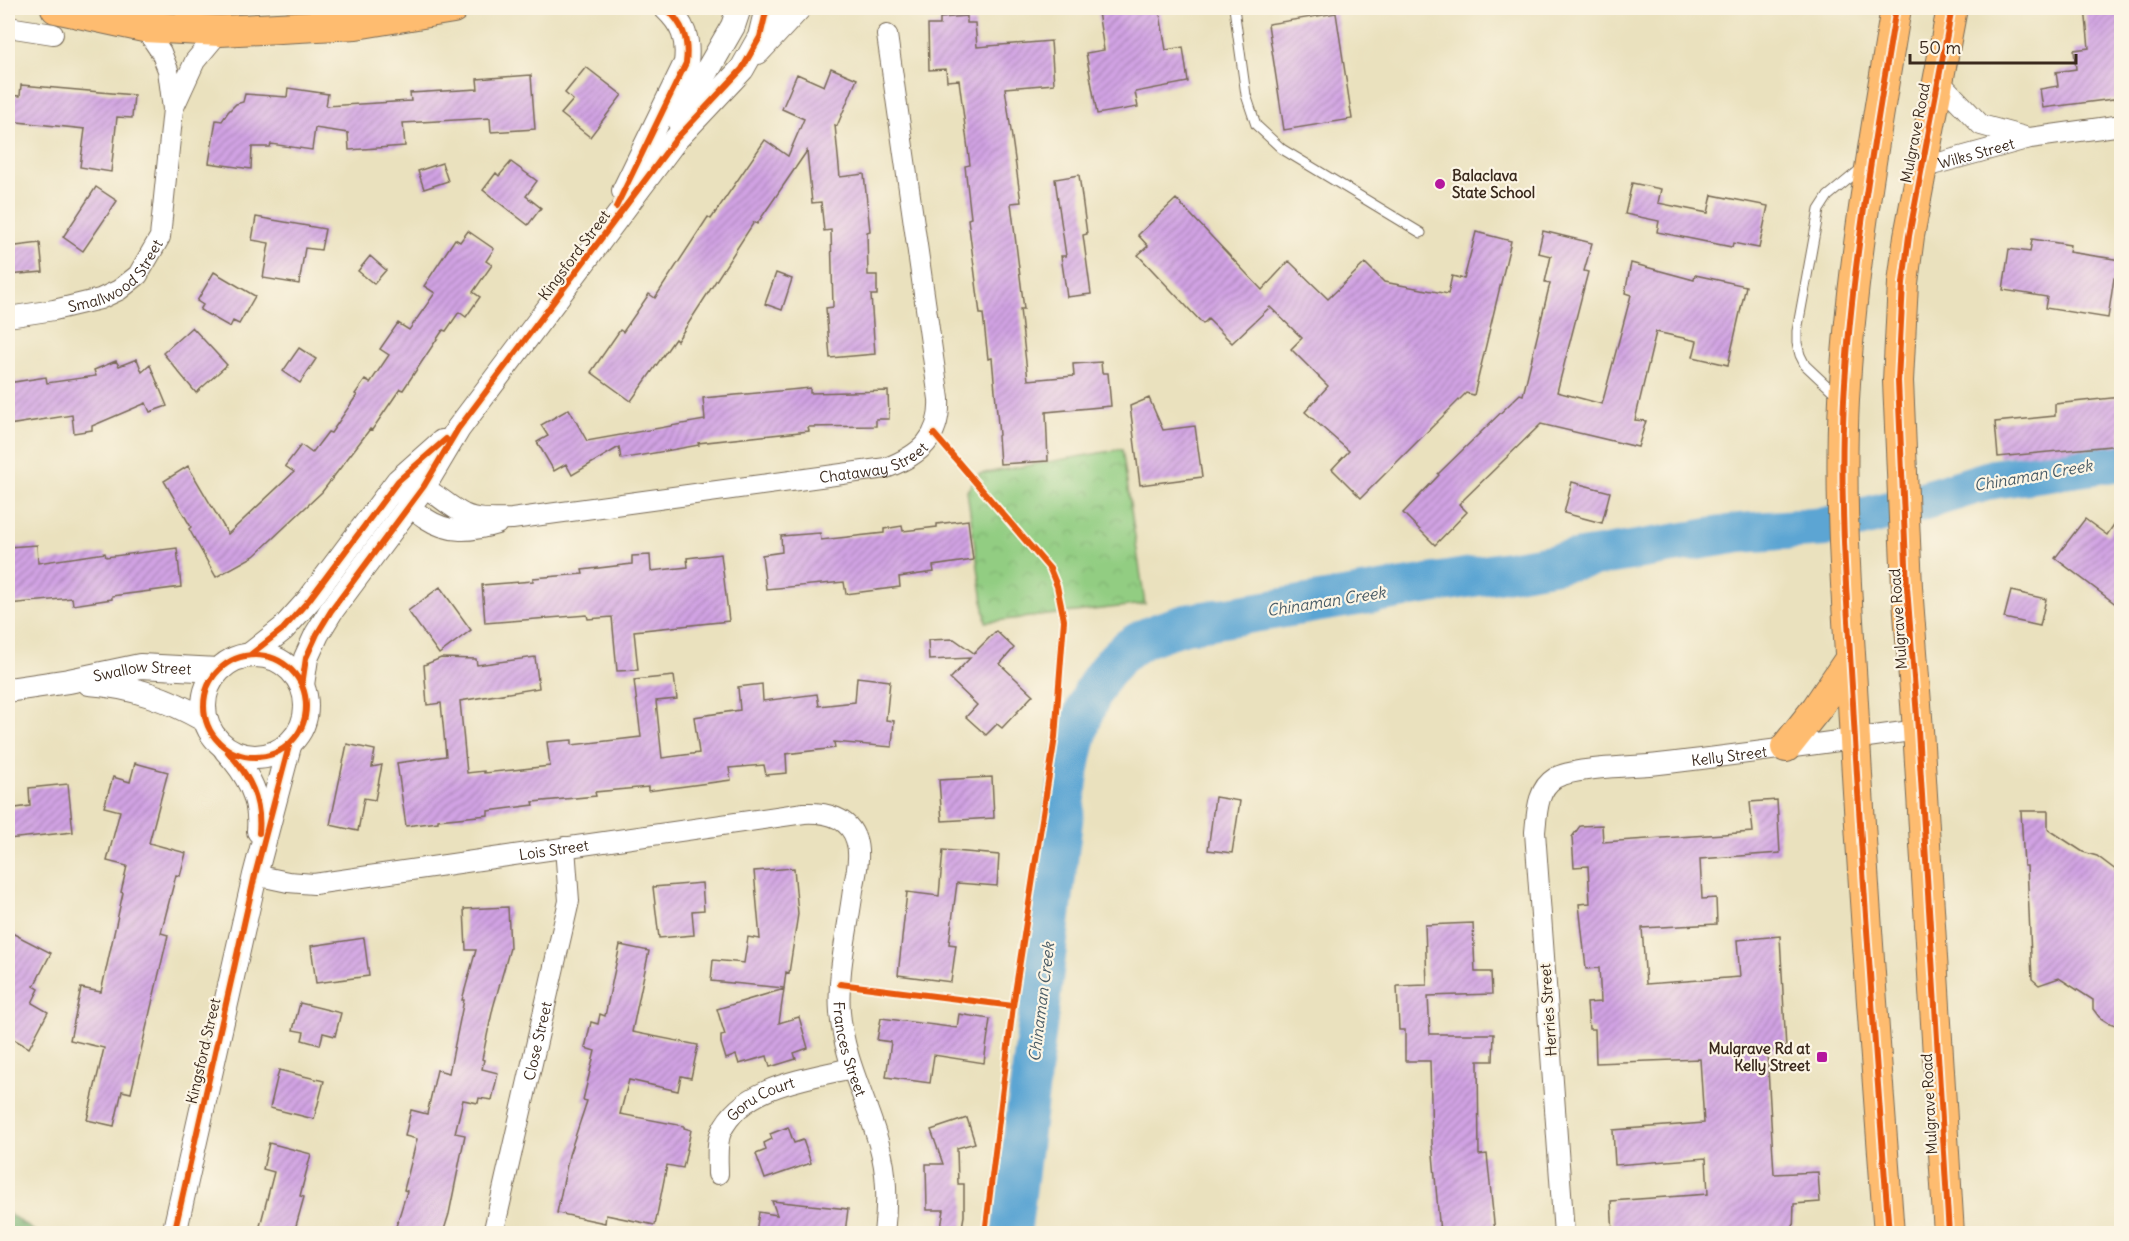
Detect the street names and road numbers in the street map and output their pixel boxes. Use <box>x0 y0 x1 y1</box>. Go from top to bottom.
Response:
street label: Mulgrave Road <box>1896 81 1934 184</box>
street label: Wilks Street <box>1936 133 2016 172</box>
street label: Kingsford Street <box>534 206 614 304</box>
street label: Smallwood Street <box>66 236 166 316</box>
street label: Chataway Street <box>818 438 932 487</box>
street label: Mulgrave Road <box>1885 568 1911 670</box>
street label: Swallow Street <box>91 656 192 685</box>
street label: Kelly Street <box>1690 741 1768 770</box>
street label: Lois Street <box>518 835 590 864</box>
street label: Herries Street <box>1535 963 1561 1057</box>
street label: Kingsford Street <box>182 996 224 1106</box>
street label: Close Street <box>519 1000 555 1082</box>
street label: Frances Street <box>830 1001 871 1099</box>
street label: Mulgrave Road <box>1917 1053 1941 1155</box>
street label: Goru Court <box>722 1072 796 1125</box>

